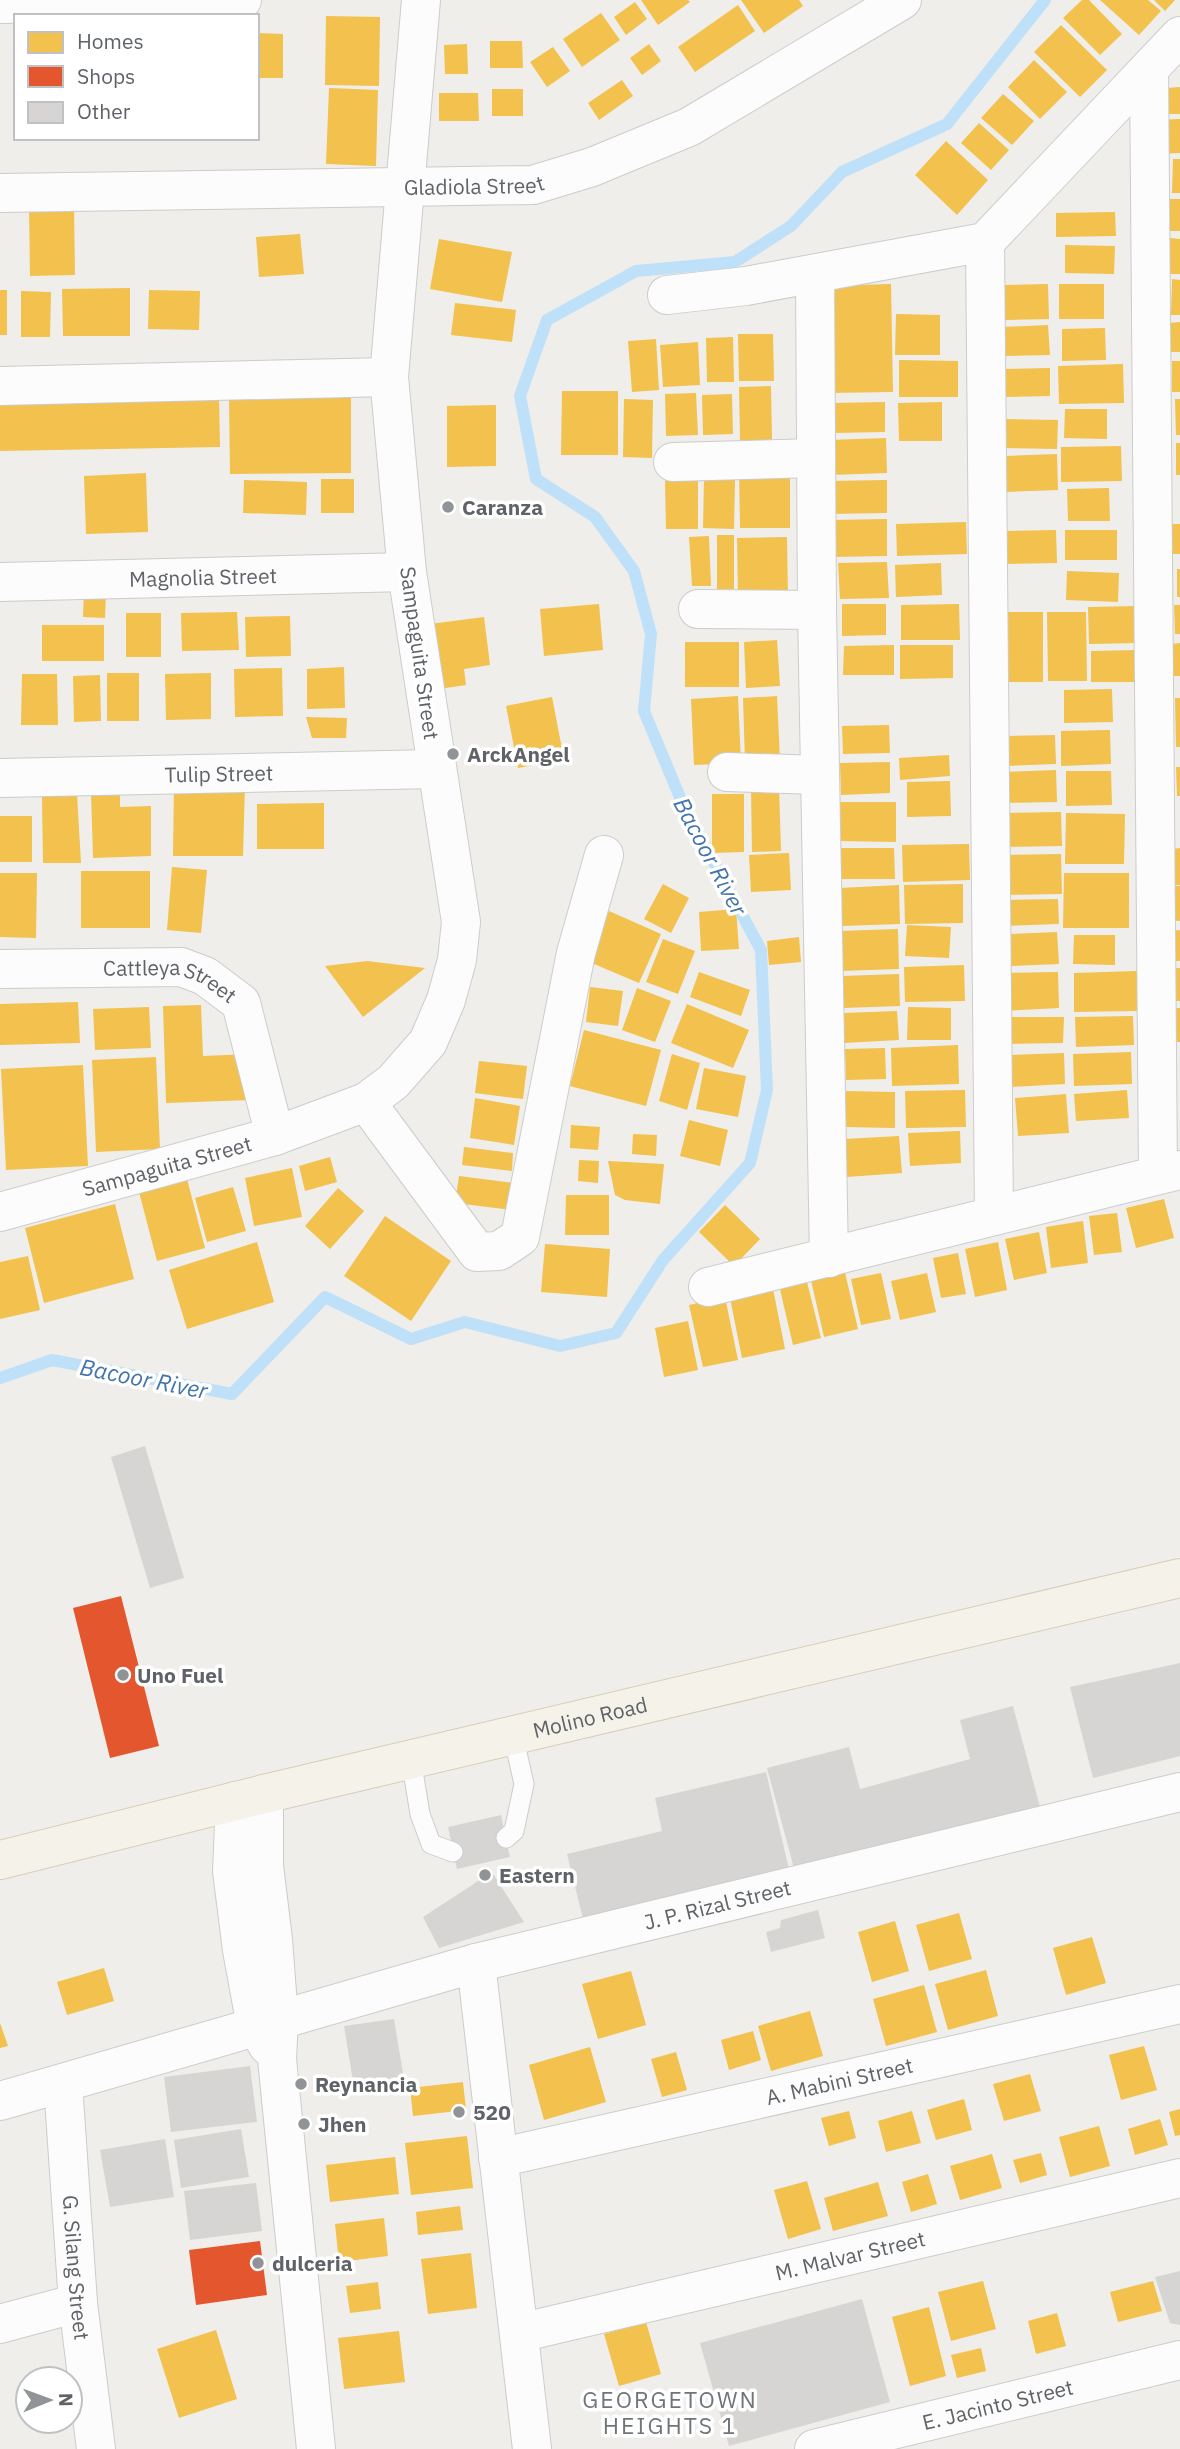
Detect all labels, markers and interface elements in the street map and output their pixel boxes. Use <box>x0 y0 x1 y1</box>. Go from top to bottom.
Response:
legend <box>14 14 259 140</box>
text: Homes <box>77 27 144 55</box>
text: Shops <box>77 62 135 90</box>
text: Other <box>77 97 131 125</box>
street label: Gladiola Street <box>404 168 548 201</box>
place label: Caranza <box>462 493 543 521</box>
marker: Caranza <box>440 499 456 515</box>
street label: Magnolia Street <box>129 561 277 593</box>
street label: Sampaguita Street <box>394 565 446 741</box>
place label: ArckAngel <box>467 740 570 768</box>
marker: ArckAngel <box>445 746 461 762</box>
street label: Tulip Street <box>164 758 274 789</box>
water label: Bacoor River <box>667 792 755 921</box>
street label: Cattleya Street <box>103 953 242 1009</box>
street label: Sampaguita Street <box>79 1129 255 1203</box>
water label: Bacoor River <box>78 1351 211 1405</box>
place label: Uno Fuel <box>137 1661 223 1689</box>
marker: Uno Fuel <box>115 1667 131 1683</box>
street label: Molino Road <box>530 1690 650 1744</box>
place label: Eastern <box>499 1861 575 1889</box>
marker: Eastern <box>477 1867 493 1883</box>
street label: J. P. Rizal Street <box>641 1873 794 1936</box>
street label: A. Mabini Street <box>763 2051 916 2111</box>
place label: Reynancia <box>315 2070 418 2098</box>
marker: Reynancia <box>293 2076 309 2092</box>
place label: 520 <box>473 2098 511 2126</box>
marker: 520 <box>451 2104 467 2120</box>
place label: Jhen <box>318 2110 367 2138</box>
marker: Jhen <box>296 2116 312 2132</box>
street label: G. Silang Street <box>57 2194 96 2342</box>
street label: M. Malvar Street <box>772 2224 928 2286</box>
place label: dulceria <box>272 2249 353 2277</box>
marker: dulceria <box>250 2255 266 2271</box>
north arrow <box>14 2365 84 2435</box>
street label: E. Jacinto Street <box>919 2373 1076 2436</box>
district label: GEORGETOWN HEIGHTS 1 <box>582 2384 758 2440</box>
text: N <box>54 2393 78 2407</box>

